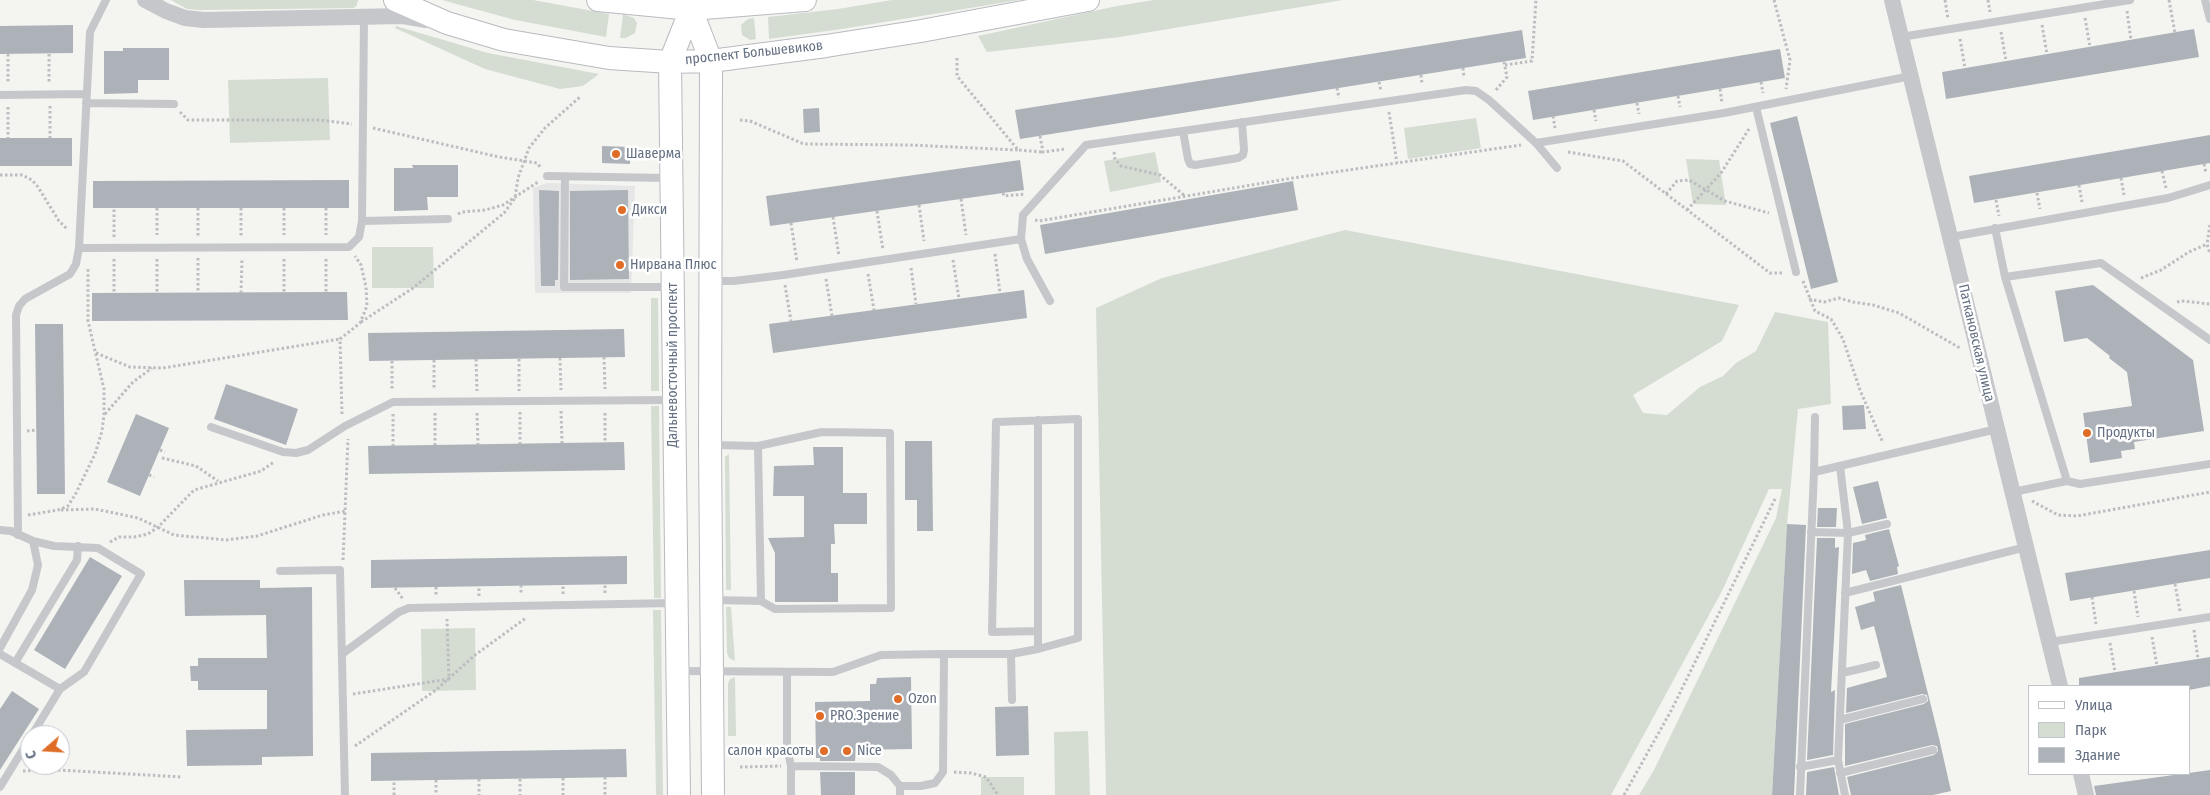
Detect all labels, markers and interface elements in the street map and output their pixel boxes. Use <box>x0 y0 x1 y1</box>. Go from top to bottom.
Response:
street label: проспект Большевиков <box>684 37 824 69</box>
place label: Шаверма <box>626 146 681 162</box>
marker: Шаверма <box>610 148 622 160</box>
place label: Дикси <box>632 202 667 218</box>
marker: Дикси <box>616 204 628 216</box>
place label: Нирвана Плюс <box>630 257 716 273</box>
marker: Нирвана Плюс <box>614 259 626 271</box>
street label: Дальневосточный проспект <box>665 282 681 448</box>
street label: Паткановская улица <box>1954 283 1998 403</box>
place label: Продукты <box>2097 425 2155 441</box>
marker: Продукты <box>2081 427 2093 439</box>
legend <box>2028 685 2190 775</box>
place label: Ozon <box>908 691 937 707</box>
marker: Ozon <box>892 693 904 705</box>
text: Улица <box>2075 696 2113 714</box>
place label: PRO.Зрение <box>830 708 899 724</box>
marker: PRO.Зрение <box>814 710 826 722</box>
text: Парк <box>2075 721 2106 739</box>
north arrow <box>20 725 70 775</box>
place label: салон красоты <box>727 743 814 759</box>
place label: Nice <box>857 743 882 759</box>
marker: салон красоты <box>818 745 830 757</box>
marker: Nice <box>841 745 853 757</box>
text: Здание <box>2075 746 2121 764</box>
text: С <box>22 748 41 761</box>

